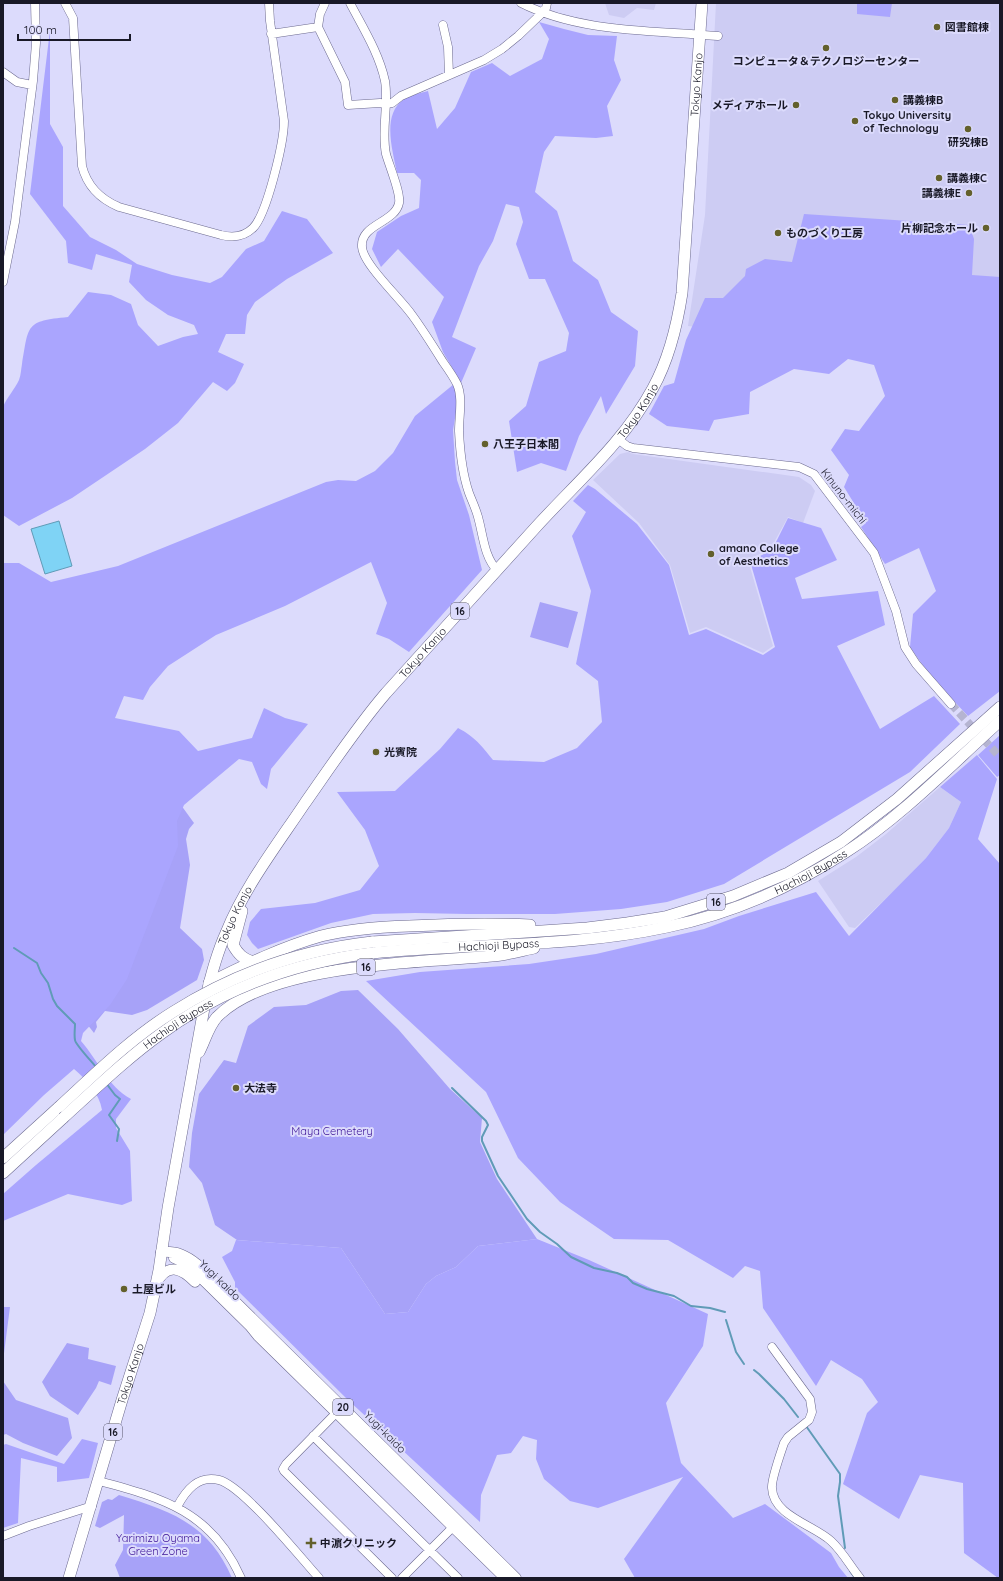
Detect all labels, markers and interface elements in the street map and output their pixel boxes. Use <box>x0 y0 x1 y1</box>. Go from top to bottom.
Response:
scale bar <box>18 16 130 42</box>
place label: 図書館棟 <box>945 20 989 34</box>
text: 100 m <box>24 22 57 37</box>
marker: 図書館棟 <box>932 22 942 32</box>
marker: コンピュータ＆テクノロジーセンター <box>821 43 831 53</box>
street label: Tokyo Kanjo <box>687 52 706 117</box>
place label: コンピュータ＆テクノロジーセンター <box>733 54 919 68</box>
place label: 講義棟B <box>903 93 943 107</box>
marker: 講義棟B <box>890 95 900 105</box>
place label: メディアホール <box>712 98 788 112</box>
marker: メディアホール <box>791 100 801 110</box>
place label: Tokyo University of Technology <box>863 108 951 135</box>
marker: Tokyo University of Technology <box>850 116 860 126</box>
marker: 研究棟B <box>963 124 973 134</box>
place label: 研究棟B <box>948 135 988 149</box>
place label: 講義棟C <box>947 171 987 185</box>
marker: 講義棟C <box>934 173 944 183</box>
place label: 講義棟E <box>922 186 961 200</box>
marker: 講義棟E <box>964 188 974 198</box>
place label: 片柳記念ホール <box>901 221 978 235</box>
marker: 片柳記念ホール <box>981 223 991 233</box>
place label: ものづくり工房 <box>786 226 863 240</box>
marker: ものづくり工房 <box>773 228 783 238</box>
street label: Tokyo Kanjo <box>614 380 662 441</box>
place label: 八王子日本閣 <box>493 437 559 451</box>
marker: 八王子日本閣 <box>480 439 490 449</box>
street label: Kinuno-michi <box>818 466 870 526</box>
place label: amano College of Aesthetics <box>719 541 799 568</box>
marker: amano College of Aesthetics <box>706 549 716 559</box>
road number: 16 <box>451 603 469 619</box>
street label: Tokyo Kanjo <box>396 624 449 681</box>
place label: 光賓院 <box>384 745 417 759</box>
marker: 光賓院 <box>371 747 381 757</box>
street label: Hachioji Bypass <box>772 846 850 897</box>
street label: Tokyo Kanjo <box>215 883 255 947</box>
road number: 16 <box>707 894 725 910</box>
street label: Hachioji Bypass <box>458 936 540 954</box>
road number: 16 <box>357 959 375 975</box>
street label: Hachioji Bypass <box>140 996 215 1052</box>
place label: 大法寺 <box>244 1081 277 1095</box>
marker: 大法寺 <box>231 1083 241 1093</box>
park label: Maya Cemetery <box>291 1124 373 1138</box>
street label: Yugi kaido <box>196 1257 244 1304</box>
place label: 土屋ビル <box>132 1282 176 1296</box>
marker: 土屋ビル <box>119 1284 129 1294</box>
street label: Tokyo Kanjo <box>114 1341 147 1406</box>
road number: 20 <box>333 1399 353 1415</box>
street label: Yugi-kaido <box>361 1408 409 1456</box>
road number: 16 <box>104 1424 122 1440</box>
park label: Yarimizu Oyama Green Zone <box>116 1531 200 1558</box>
place label: 中濵クリニック <box>320 1536 397 1550</box>
marker: 中濵クリニック <box>305 1537 317 1549</box>

